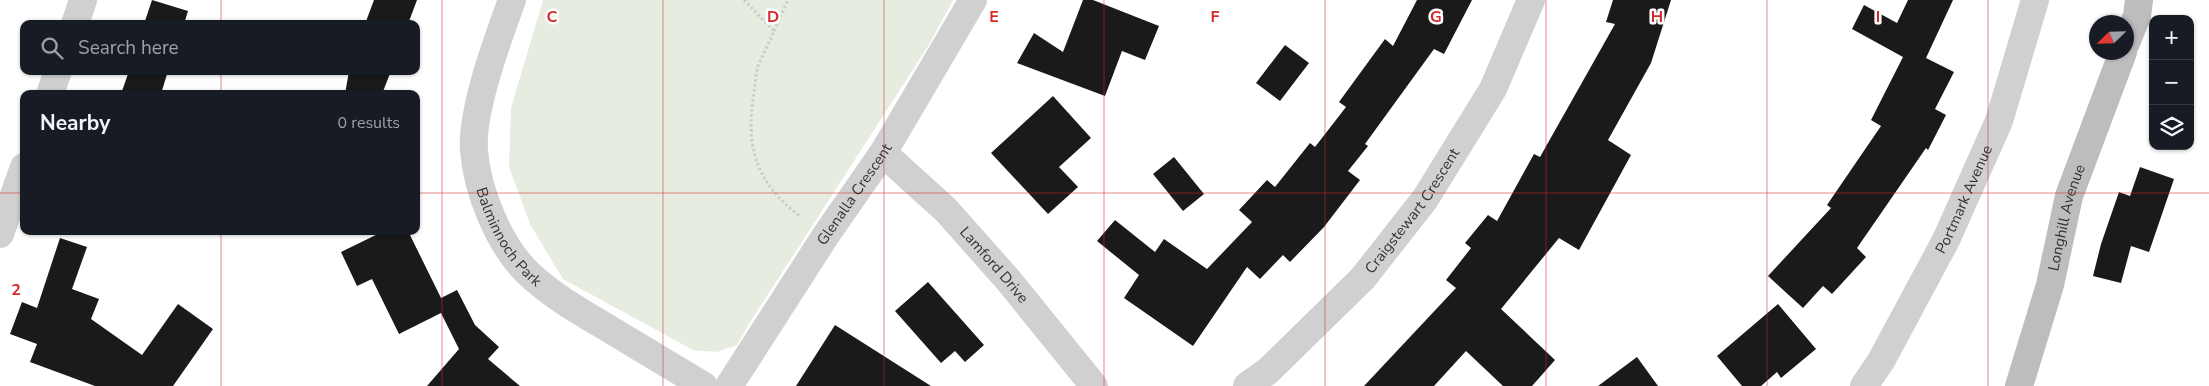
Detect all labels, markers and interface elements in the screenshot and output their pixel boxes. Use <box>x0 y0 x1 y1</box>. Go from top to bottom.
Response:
text: C <box>547 6 558 28</box>
text: D <box>767 6 779 28</box>
text: E <box>989 6 999 28</box>
text: F <box>1211 6 1220 28</box>
text: G <box>1430 6 1442 28</box>
text: H <box>1651 6 1663 28</box>
text: I <box>1876 6 1880 28</box>
north arrow <box>2089 15 2134 60</box>
map controls <box>2149 15 2194 150</box>
button: + <box>2149 15 2194 60</box>
search box <box>20 20 420 75</box>
icon: search <box>38 34 66 62</box>
text: Search here <box>78 35 179 61</box>
button: − <box>2149 60 2194 105</box>
button: layers <box>2149 105 2194 150</box>
text: Nearby <box>40 109 110 137</box>
text: 0 results <box>338 112 400 134</box>
street label: Glenalla Crescent <box>812 139 897 249</box>
street label: Portmark Avenue <box>1930 142 1997 257</box>
street label: Craigstewart Crescent <box>1360 144 1464 278</box>
street label: Longhill Avenue <box>2043 161 2090 273</box>
street label: Balminnoch Park <box>471 185 546 291</box>
street label: Lamford Drive <box>955 222 1033 307</box>
text: 2 <box>11 279 21 301</box>

